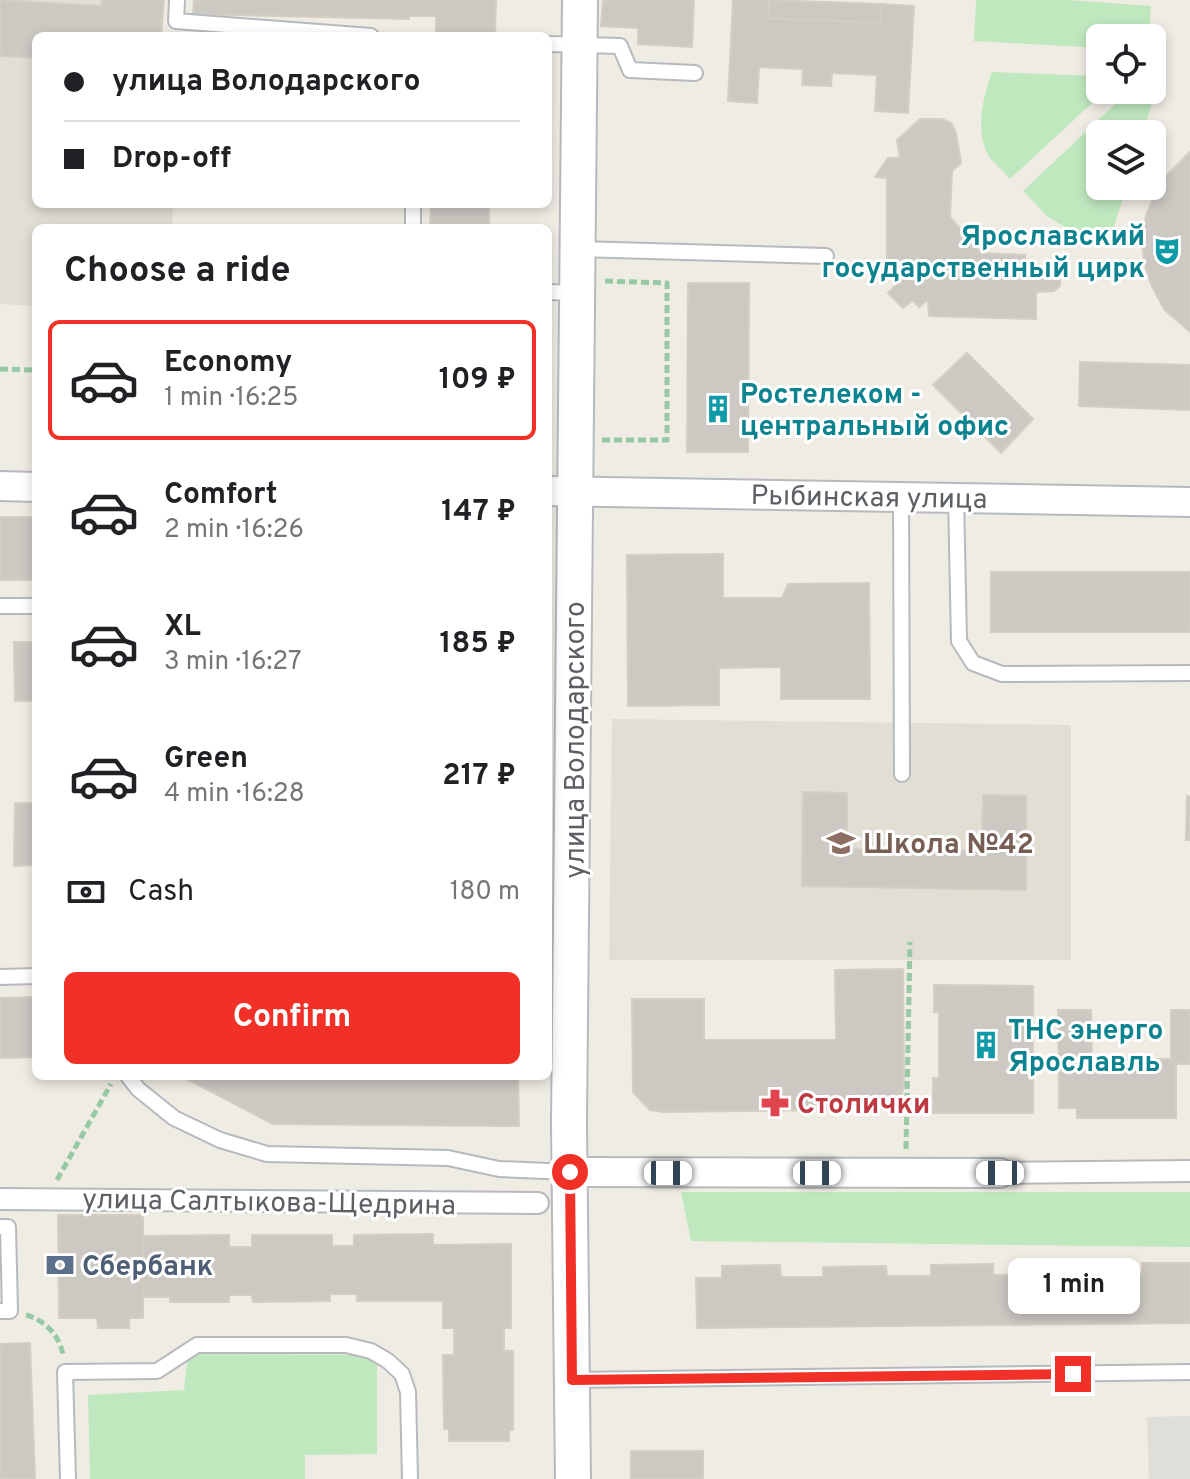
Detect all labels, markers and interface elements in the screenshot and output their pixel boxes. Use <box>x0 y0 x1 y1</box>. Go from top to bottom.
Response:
map controls <box>1086 24 1166 200</box>
button: locate <box>1086 24 1166 104</box>
text: улица Володарского <box>112 64 421 101</box>
button: layers <box>1086 120 1166 200</box>
text: Drop-off <box>112 141 231 178</box>
place label: Ярославский государственный цирк <box>821 220 1145 288</box>
theatre icon: Ярославский государственный цирк <box>1152 236 1182 266</box>
text: Choose a ride <box>64 249 290 295</box>
icon: car <box>68 344 140 416</box>
text: Economy <box>164 345 292 382</box>
text: 109 ₽ <box>439 362 516 399</box>
place label: Ростелеком - центральный офис <box>740 378 1009 446</box>
text: 1 min · 16:25 <box>164 382 298 415</box>
building icon: Ростелеком - центральный офис <box>703 394 733 424</box>
icon: car <box>68 476 140 548</box>
text: Comfort <box>164 477 277 514</box>
street label: Рыбинская улица <box>750 479 988 519</box>
text: 147 ₽ <box>441 494 516 531</box>
text: 2 min · 16:26 <box>164 514 304 547</box>
street label: улица Володарского <box>559 601 595 879</box>
icon: car <box>68 608 140 680</box>
text: XL <box>164 609 201 646</box>
text: 185 ₽ <box>440 626 516 663</box>
text: 3 min · 16:27 <box>164 646 302 679</box>
icon: car <box>68 740 140 812</box>
text: Green <box>164 741 248 778</box>
text: 217 ₽ <box>442 758 516 795</box>
text: 4 min · 16:28 <box>164 778 305 811</box>
school or university icon: Школа №42 <box>826 828 856 858</box>
place label: Школа №42 <box>863 828 1034 864</box>
icon: cash <box>64 870 108 914</box>
text: Cash <box>128 874 194 911</box>
text: 180 m <box>450 876 520 909</box>
button: Confirm <box>64 972 520 1064</box>
place label: ТНС энерго Ярославль <box>1008 1014 1163 1082</box>
building icon: ТНС энерго Ярославль <box>971 1030 1001 1060</box>
pharmacy icon: Столички <box>760 1088 790 1118</box>
place label: Столички <box>797 1088 930 1124</box>
route start <box>552 1154 588 1190</box>
car <box>644 1161 692 1185</box>
car <box>793 1161 841 1185</box>
car <box>976 1161 1024 1185</box>
street label: улица Салтыкова-Щедрина <box>82 1183 456 1225</box>
bank icon: Сбербанк <box>45 1250 75 1280</box>
place label: Сбербанк <box>82 1250 213 1286</box>
callout: 1 min <box>1007 1258 1139 1314</box>
text: 1 min <box>1043 1269 1105 1302</box>
route end <box>1055 1356 1091 1392</box>

